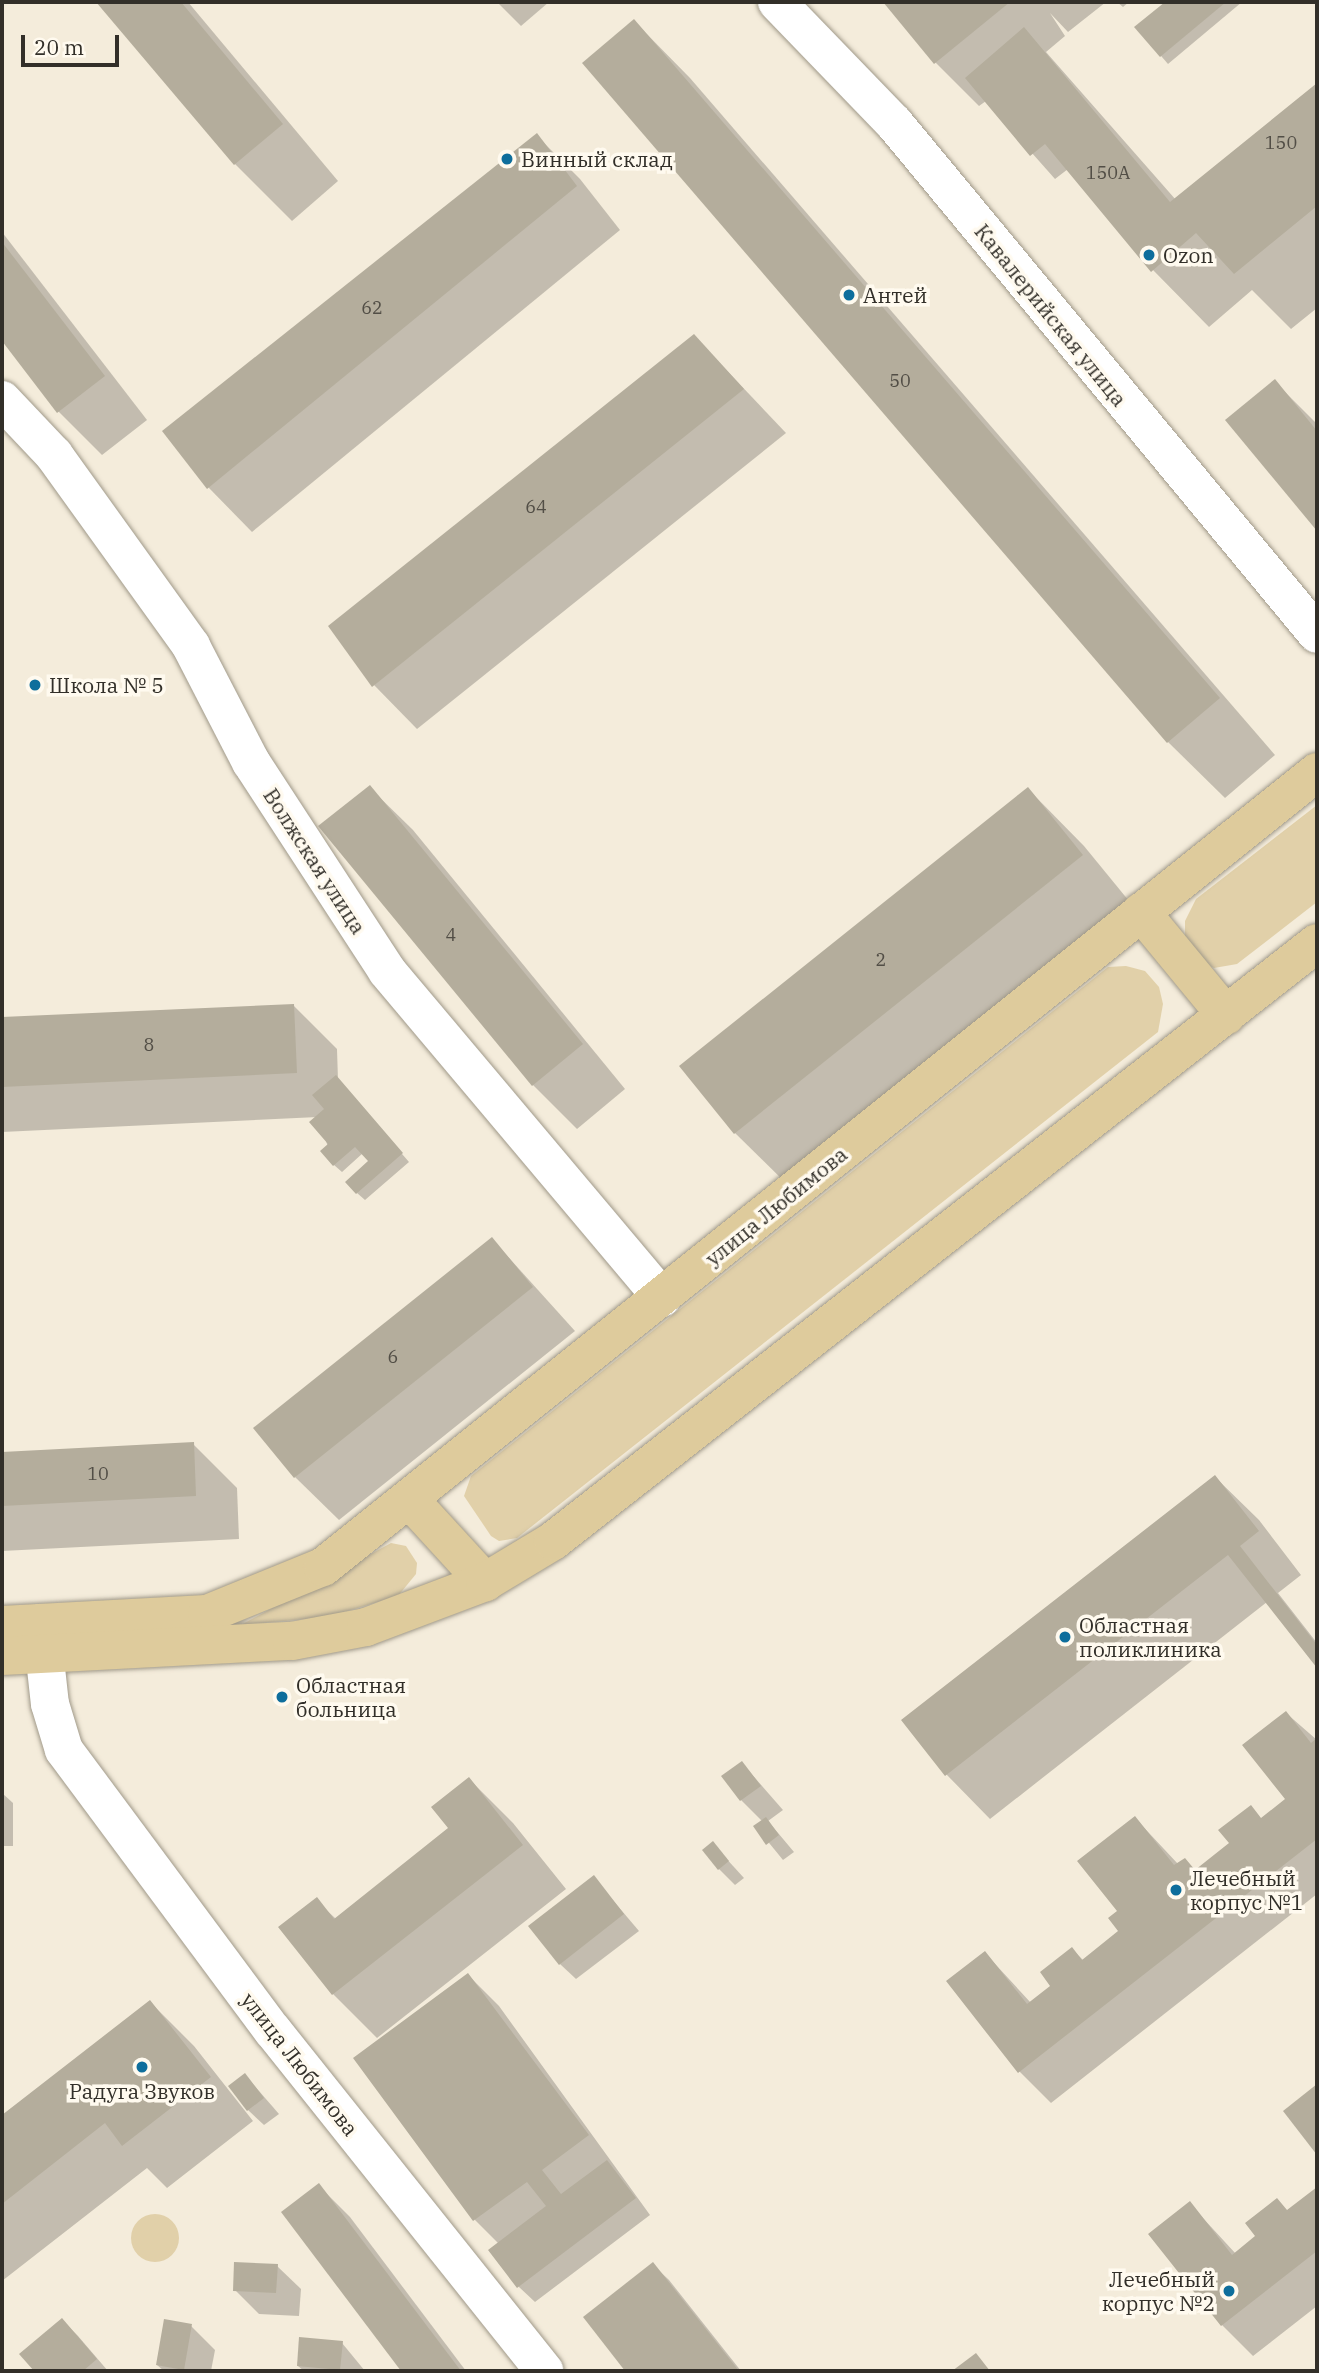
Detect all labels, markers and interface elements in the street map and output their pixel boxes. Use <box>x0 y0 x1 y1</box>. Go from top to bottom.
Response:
scale bar <box>24 21 122 65</box>
text: 20 m <box>34 33 84 61</box>
house number: 150 <box>1265 132 1297 154</box>
place label: Винный склад <box>521 146 673 172</box>
marker: Винный склад <box>499 151 515 167</box>
house number: 150А <box>1086 162 1130 184</box>
street label: Кавалерийская улица <box>970 219 1132 411</box>
place label: Ozon <box>1163 242 1214 268</box>
marker: Ozon <box>1141 247 1157 263</box>
place label: Антей <box>863 282 927 308</box>
marker: Антей <box>841 287 857 303</box>
house number: 62 <box>361 297 383 319</box>
house number: 50 <box>889 370 911 392</box>
house number: 64 <box>525 496 547 518</box>
place label: Школа № 5 <box>49 672 164 698</box>
marker: Школа № 5 <box>27 677 43 693</box>
street label: Волжская улица <box>258 783 372 939</box>
house number: 4 <box>446 924 456 946</box>
house number: 2 <box>876 949 886 971</box>
house number: 8 <box>144 1034 154 1056</box>
street label: улица Любимова <box>700 1141 852 1271</box>
house number: 6 <box>388 1346 398 1368</box>
house number: 10 <box>87 1463 109 1485</box>
place label: Областная поликлиника <box>1079 1612 1222 1662</box>
marker: Областная поликлиника <box>1057 1629 1073 1645</box>
place label: Областная больница <box>296 1672 406 1722</box>
marker: Областная больница <box>274 1689 290 1705</box>
place label: Лечебный корпус №1 <box>1190 1865 1303 1915</box>
marker: Лечебный корпус №1 <box>1168 1882 1184 1898</box>
street label: улица Любимова <box>236 1987 364 2141</box>
marker: Радуга Звуков <box>134 2059 150 2075</box>
place label: Радуга Звуков <box>69 2078 215 2104</box>
place label: Лечебный корпус №2 <box>1102 2266 1215 2316</box>
marker: Лечебный корпус №2 <box>1221 2283 1237 2299</box>

